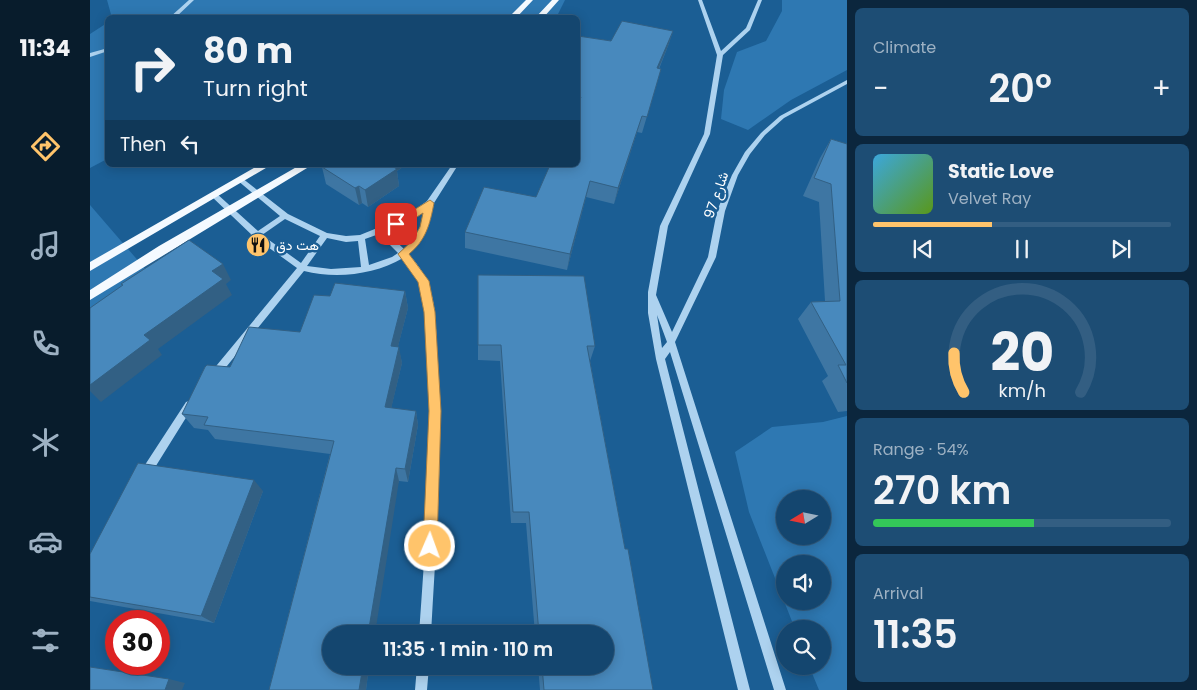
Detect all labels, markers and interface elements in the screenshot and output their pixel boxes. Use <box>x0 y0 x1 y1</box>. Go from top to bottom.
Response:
text: 80 m <box>203 26 293 75</box>
text: 11:34 <box>20 33 71 64</box>
icon: right <box>120 35 185 100</box>
text: Climate <box>873 36 936 59</box>
text: 20° <box>989 62 1052 115</box>
text: − <box>873 69 888 108</box>
text: + <box>1152 69 1171 108</box>
text: Turn right <box>203 73 308 104</box>
icon: directions <box>28 129 63 164</box>
icon: left <box>176 130 204 158</box>
text: Then <box>120 131 166 158</box>
text: Static Love <box>948 158 1054 185</box>
street label: شارع 97 <box>699 169 734 221</box>
text: Velvet Ray <box>948 187 1031 210</box>
pin <box>375 203 417 245</box>
icon: arrive <box>382 210 410 238</box>
icon: music <box>28 228 63 263</box>
restaurant icon: هت دق <box>245 232 271 258</box>
place label: هت دق <box>276 235 319 255</box>
icon: previous <box>909 235 937 263</box>
icon: pause <box>1008 235 1036 263</box>
icon: next <box>1107 235 1135 263</box>
text: 20 <box>990 316 1054 389</box>
icon: phone <box>28 326 63 361</box>
text: km/h <box>998 378 1046 403</box>
icon: climate <box>28 425 63 460</box>
text: Range · 54% <box>873 438 969 461</box>
text: 270 km <box>873 464 1011 517</box>
north arrow <box>776 490 831 545</box>
map controls <box>776 490 831 675</box>
position arrow <box>403 519 455 571</box>
icon: car <box>28 524 63 559</box>
button: sound <box>776 555 831 610</box>
text: Arrival <box>873 582 923 605</box>
text: 11:35 <box>873 608 958 661</box>
speed limit sign: 30 <box>105 610 170 675</box>
button: search <box>776 620 831 675</box>
icon: filters <box>28 623 63 658</box>
text: 11:35 · 1 min · 110 m <box>383 636 553 663</box>

